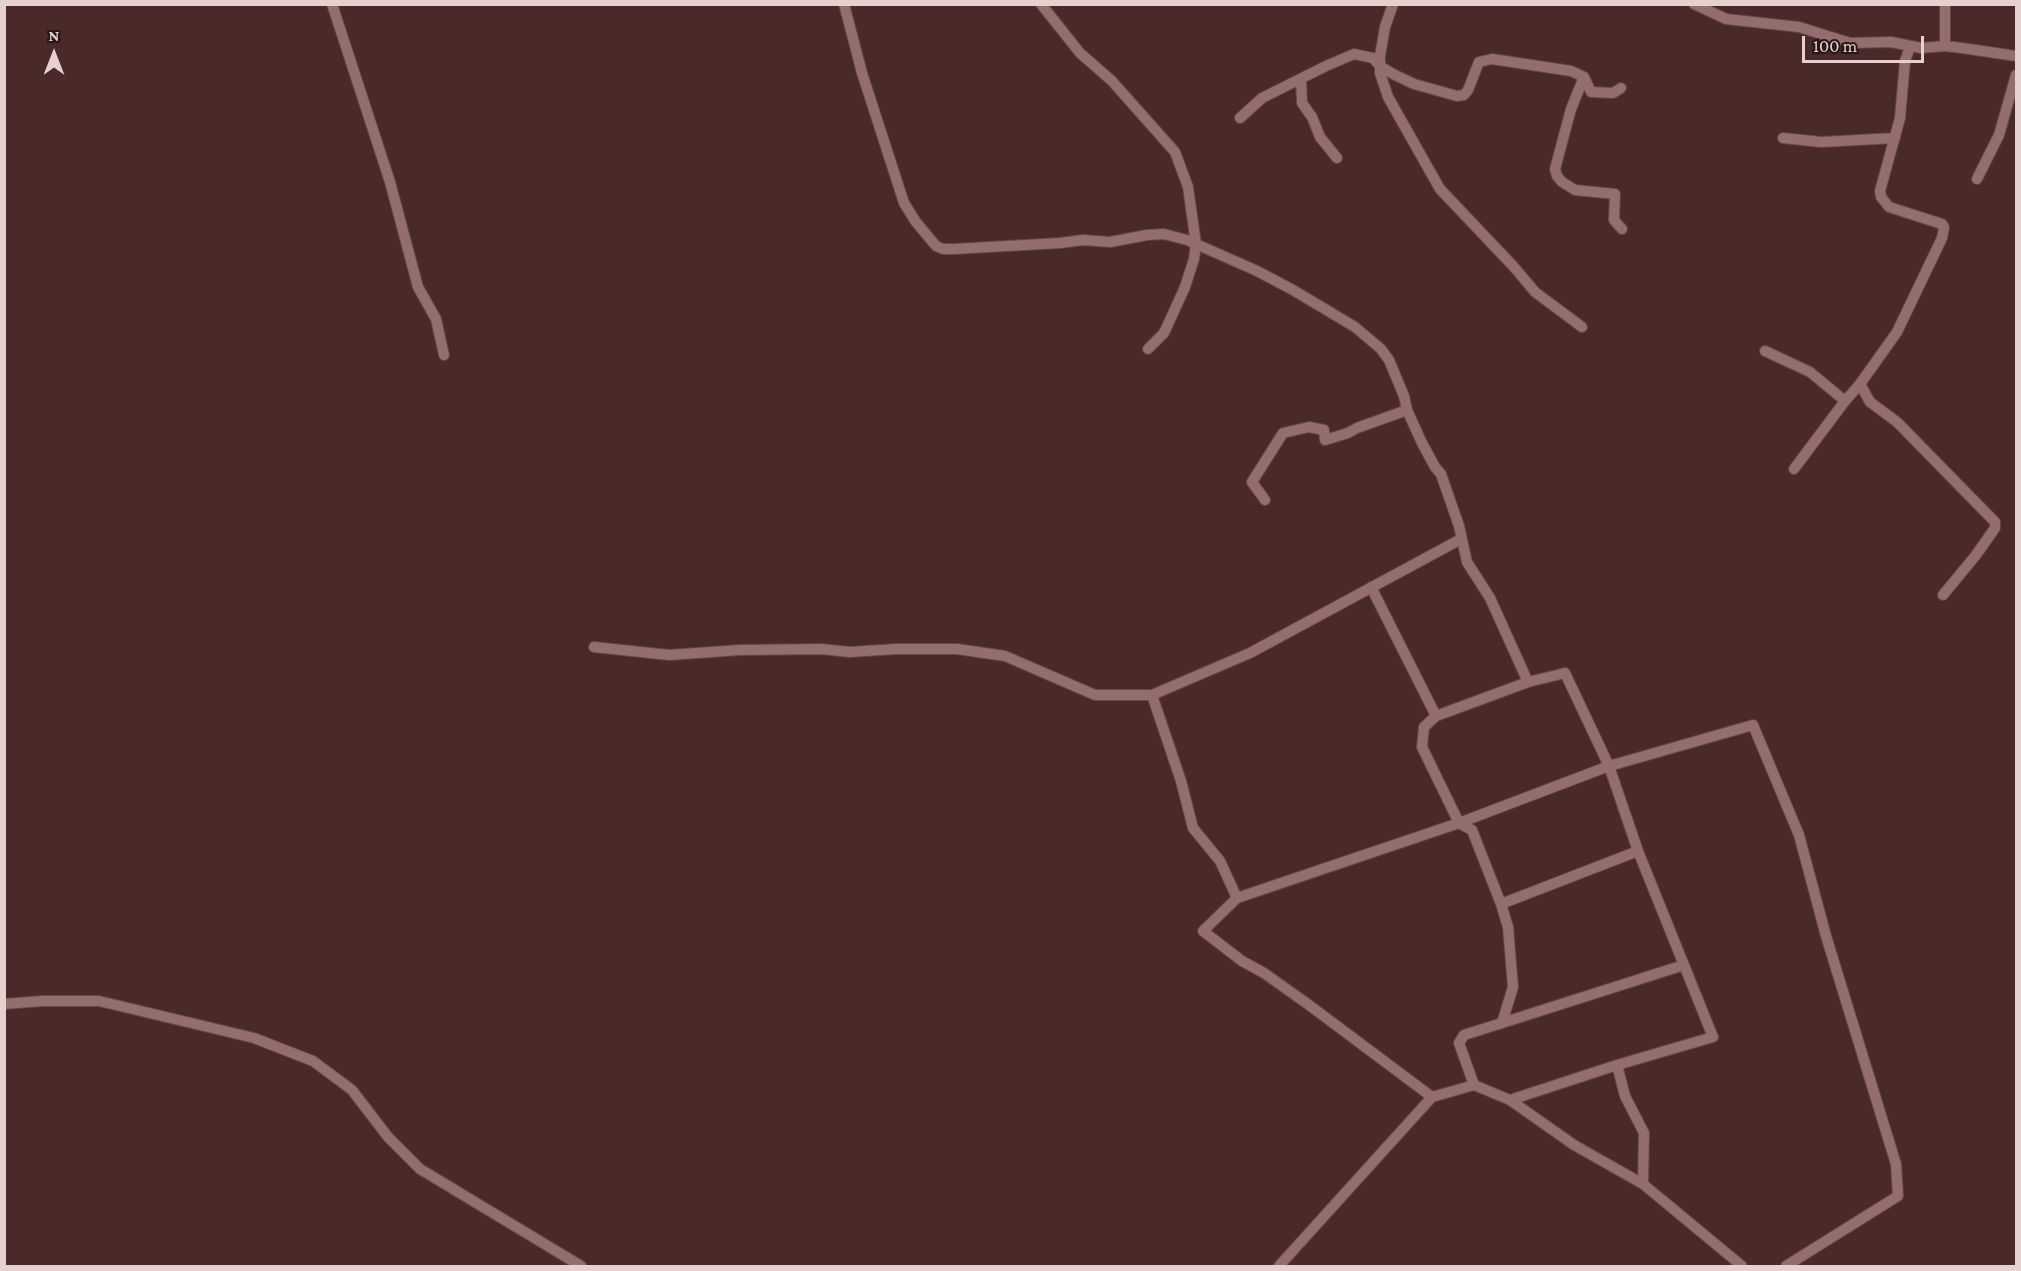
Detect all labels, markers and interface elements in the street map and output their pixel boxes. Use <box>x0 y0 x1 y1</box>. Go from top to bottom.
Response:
north arrow <box>24 24 84 84</box>
scale bar <box>1805 24 1926 62</box>
text: N <box>49 27 59 44</box>
text: 100 m <box>1813 36 1857 56</box>

